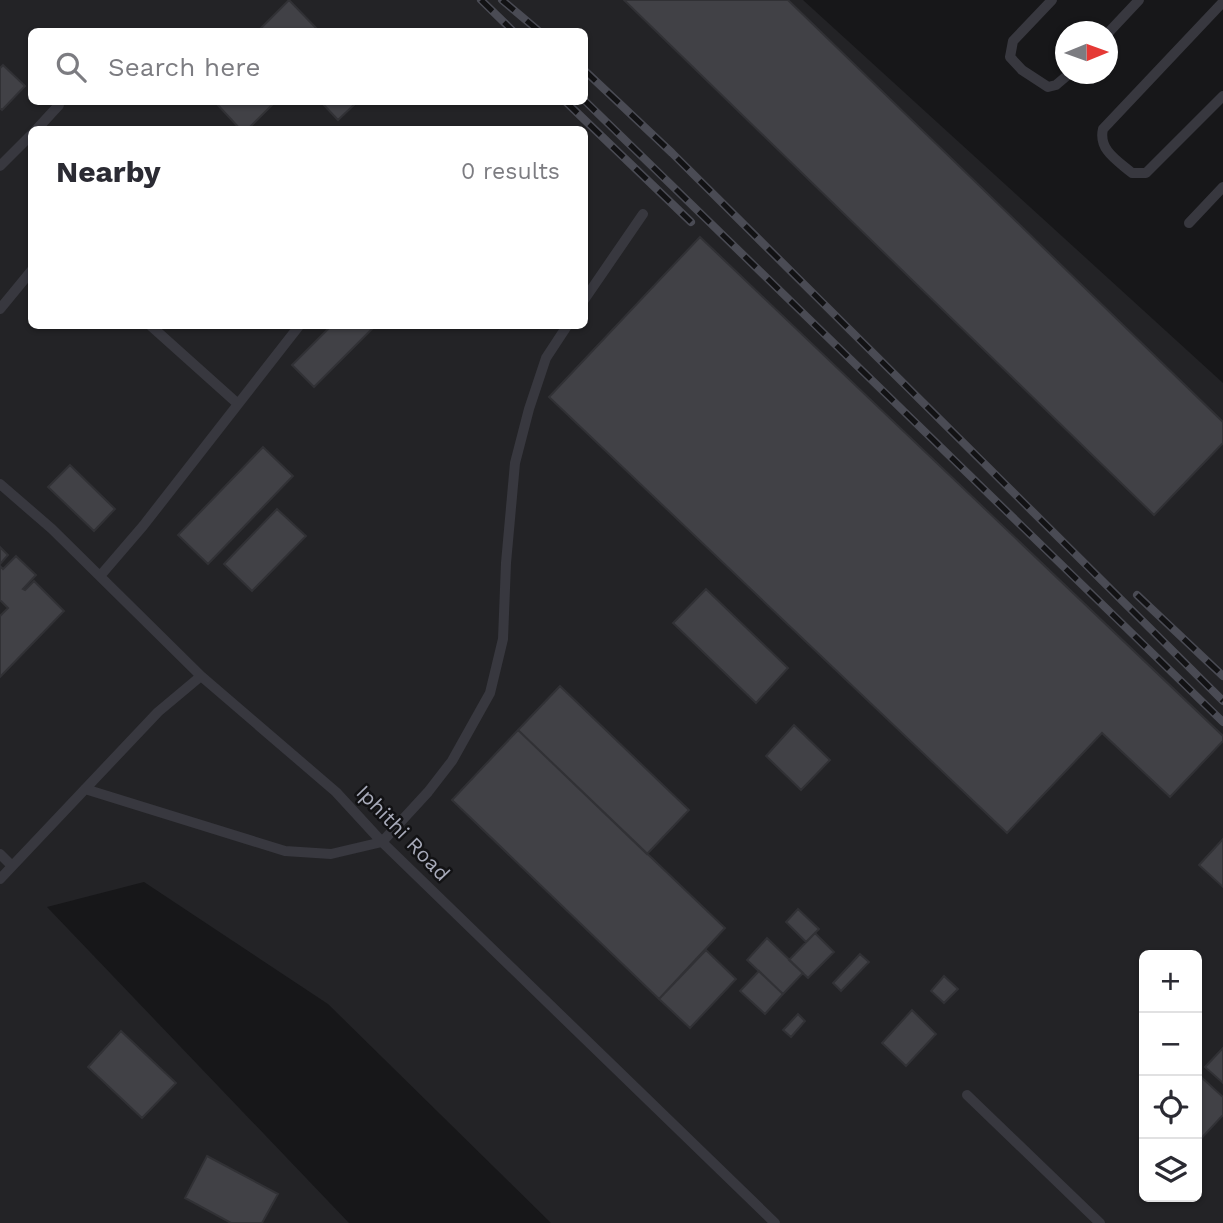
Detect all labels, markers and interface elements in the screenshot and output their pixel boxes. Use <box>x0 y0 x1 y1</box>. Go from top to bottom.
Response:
north arrow <box>1055 21 1118 84</box>
search box <box>28 28 588 105</box>
icon: search <box>52 48 90 86</box>
text: Search here <box>108 52 260 82</box>
text: Nearby <box>56 154 161 189</box>
text: 0 results <box>461 158 560 185</box>
street label: Iphithi Road <box>351 779 455 886</box>
map controls <box>1139 950 1202 1202</box>
button: + <box>1139 950 1202 1013</box>
button: − <box>1139 1013 1202 1076</box>
button: locate <box>1139 1076 1202 1139</box>
button: layers <box>1139 1139 1202 1202</box>

